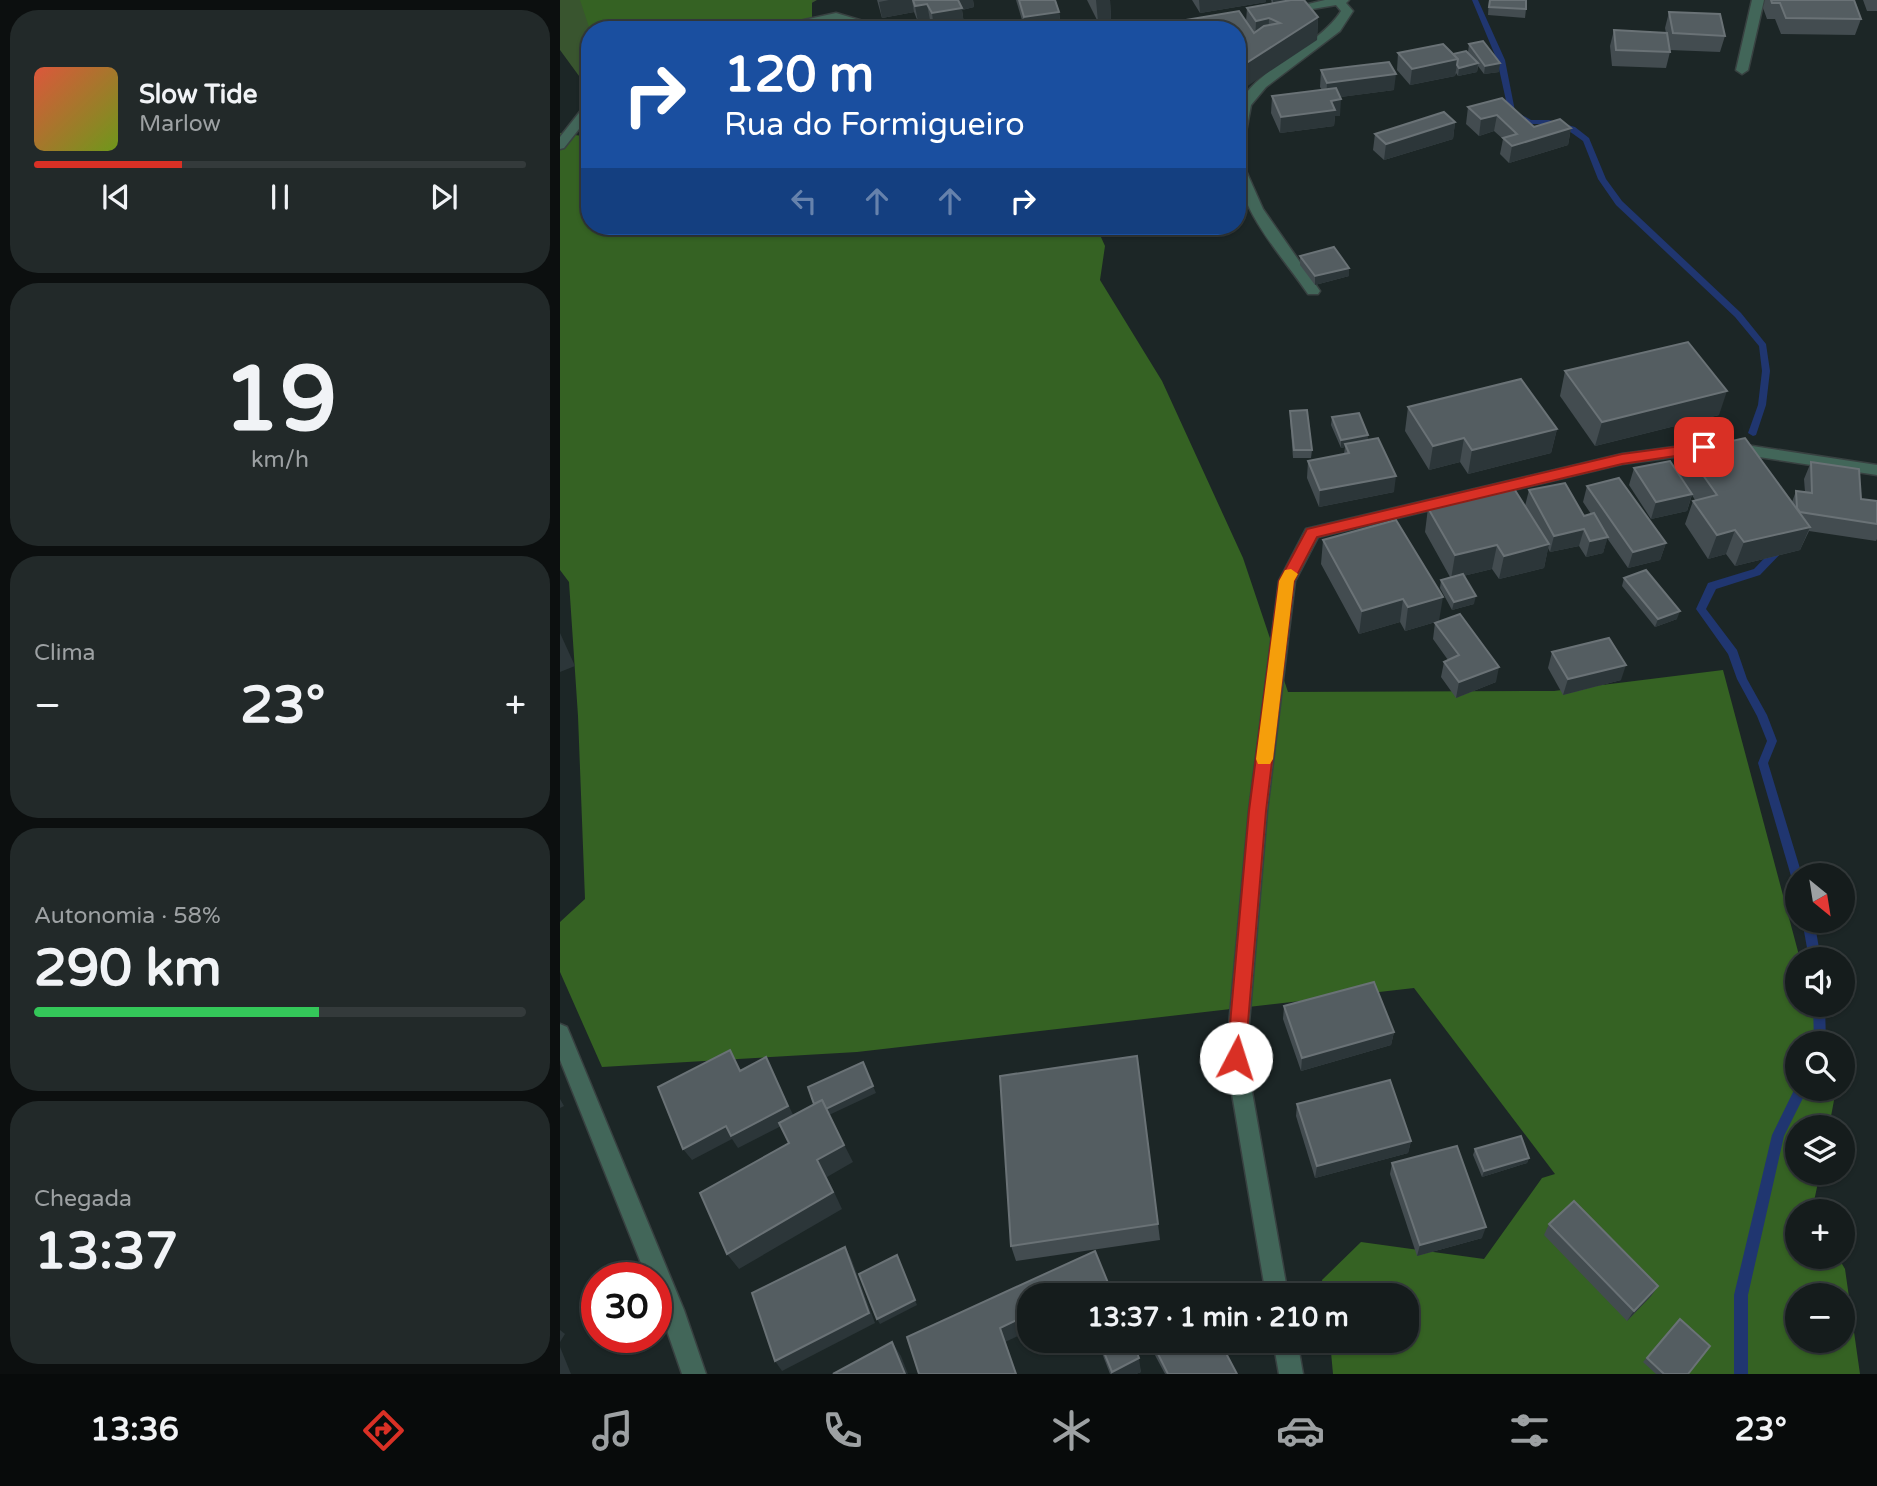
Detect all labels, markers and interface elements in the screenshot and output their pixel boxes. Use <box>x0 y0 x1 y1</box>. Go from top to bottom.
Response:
text: 120 m <box>724 46 874 105</box>
icon: right <box>609 49 700 140</box>
text: Slow Tide <box>139 79 257 110</box>
text: Rua do Formigueiro <box>724 106 1025 144</box>
text: Marlow <box>139 110 221 138</box>
icon: previous <box>97 178 135 216</box>
icon: pause <box>261 178 299 216</box>
icon: next <box>425 178 463 216</box>
icon: left <box>785 182 823 220</box>
icon: ahead <box>858 182 896 220</box>
icon: ahead <box>931 182 969 220</box>
icon: right <box>1004 182 1042 220</box>
text: 19 <box>223 345 337 455</box>
pin <box>1674 417 1734 477</box>
icon: arrive <box>1685 428 1723 466</box>
text: km/h <box>251 446 309 474</box>
text: Clima <box>34 639 95 667</box>
text: 23° <box>240 674 325 737</box>
text: − <box>34 683 61 729</box>
text: + <box>505 683 526 729</box>
north arrow <box>1785 863 1855 933</box>
map controls <box>1785 863 1855 1353</box>
text: Autonomia · 58% <box>34 902 221 930</box>
text: 290 km <box>34 937 222 1000</box>
button: sound <box>1785 947 1855 1017</box>
position arrow <box>1199 1021 1273 1095</box>
button: search <box>1785 1031 1855 1101</box>
button: layers <box>1785 1115 1855 1185</box>
text: Chegada <box>34 1185 132 1213</box>
button: + <box>1785 1199 1855 1269</box>
text: 13:37 <box>34 1220 178 1283</box>
speed limit sign: 30 <box>581 1262 672 1353</box>
button: − <box>1785 1283 1855 1353</box>
text: 13:37 · 1 min · 210 m <box>1087 1302 1349 1333</box>
icon: directions <box>359 1406 408 1455</box>
icon: music <box>588 1406 637 1455</box>
icon: phone <box>818 1406 867 1455</box>
icon: climate <box>1047 1406 1096 1455</box>
icon: car <box>1276 1406 1325 1455</box>
icon: filters <box>1505 1406 1554 1455</box>
text: 13:36 <box>90 1411 179 1449</box>
text: 23° <box>1734 1411 1787 1449</box>

